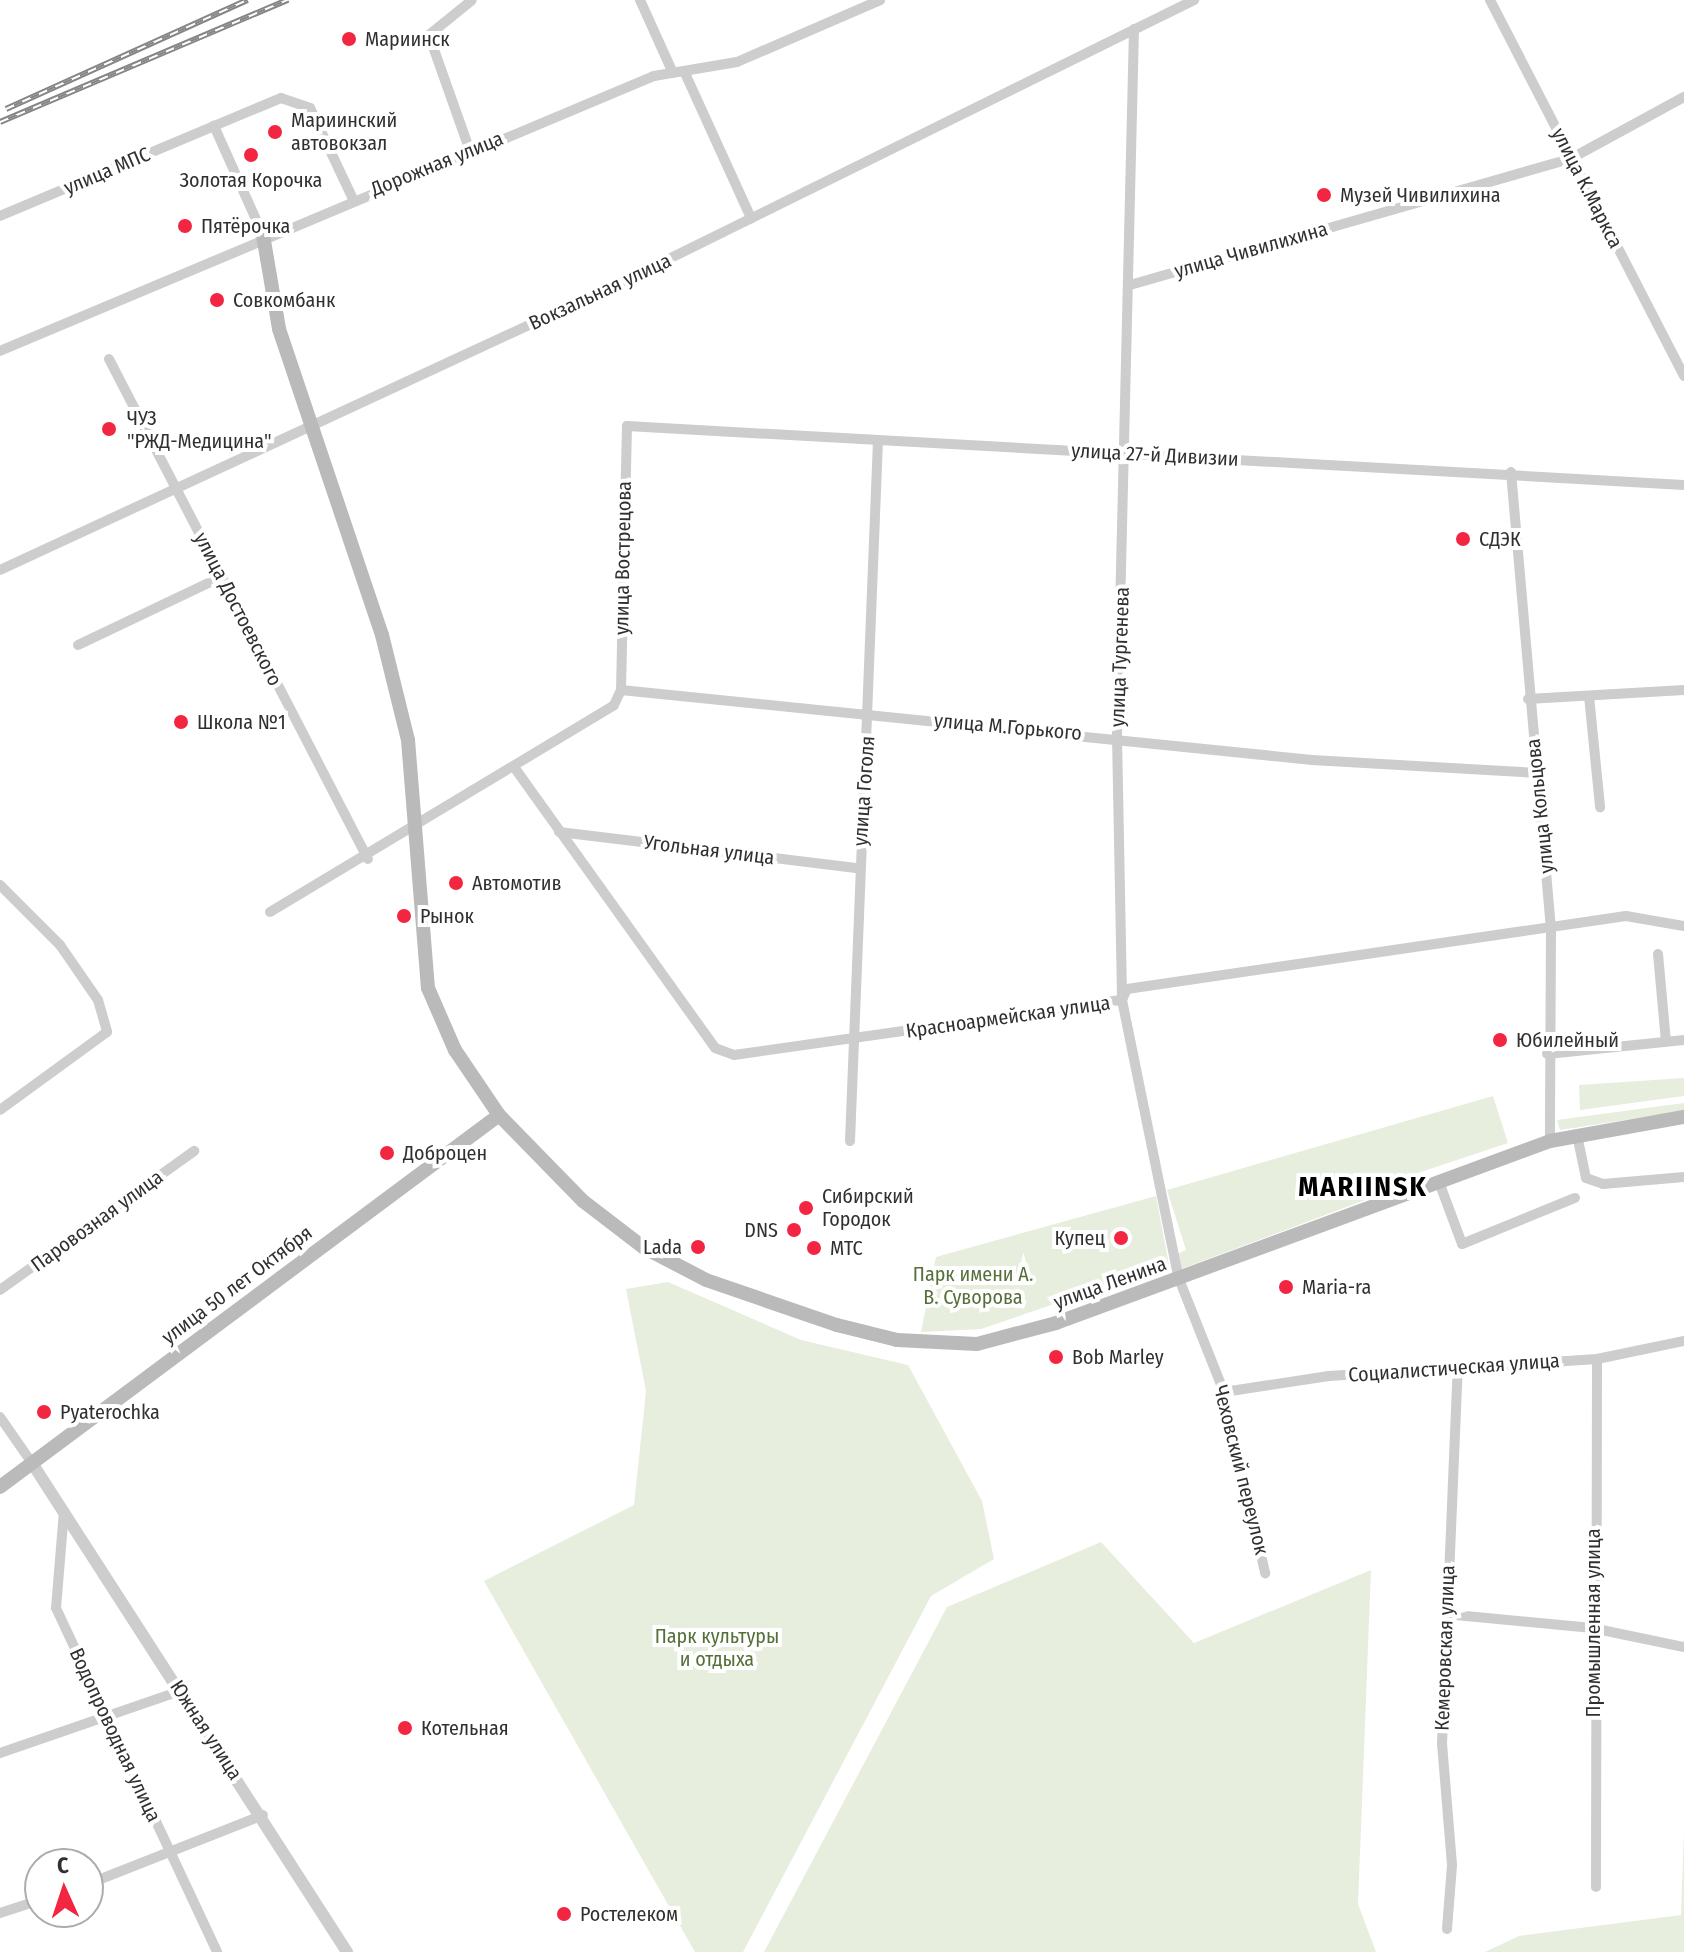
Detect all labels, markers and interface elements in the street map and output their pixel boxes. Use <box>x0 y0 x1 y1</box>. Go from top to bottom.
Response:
place label: Мариинск <box>365 27 450 51</box>
marker: Мариинск <box>340 30 358 48</box>
place label: Мариинский автовокзал <box>291 108 397 155</box>
marker: Мариинский автовокзал <box>266 123 284 141</box>
street label: улица К.Маркса <box>1546 124 1628 252</box>
street label: Дорожная улица <box>367 127 507 201</box>
street label: улица МПС <box>60 142 154 200</box>
marker: Золотая Корочка <box>242 146 260 164</box>
place label: Золотая Корочка <box>180 168 322 192</box>
place label: Музей Чивилихина <box>1340 183 1501 207</box>
marker: Музей Чивилихина <box>1315 186 1333 204</box>
place label: Пятёрочка <box>201 214 290 238</box>
marker: Пятёрочка <box>176 217 194 235</box>
street label: улица Чивилихина <box>1172 217 1330 283</box>
street label: Вокзальная улица <box>525 249 675 335</box>
place label: Совкомбанк <box>233 288 335 312</box>
marker: Совкомбанк <box>208 291 226 309</box>
place label: ЧУЗ "РЖД-Медицина" <box>127 406 271 453</box>
marker: ЧУЗ "РЖД-Медицина" <box>98 418 120 440</box>
street label: улица 27-й Дивизии <box>1071 439 1239 471</box>
street label: улица Вострецова <box>610 481 636 635</box>
place label: СДЭК <box>1479 527 1521 551</box>
street label: улица Достоевского <box>189 528 287 690</box>
marker: СДЭК <box>1454 530 1472 548</box>
street label: улица Тургенева <box>1106 587 1134 727</box>
street label: улица М.Горького <box>933 709 1083 745</box>
place label: Школа №1 <box>197 710 286 734</box>
marker: Школа №1 <box>172 713 190 731</box>
street label: улица Гоголя <box>848 735 880 847</box>
street label: улица Кольцова <box>1521 737 1559 875</box>
street label: Угольная улица <box>642 830 776 870</box>
place label: Автомотив <box>472 871 561 895</box>
marker: Автомотив <box>447 874 465 892</box>
place label: Рынок <box>420 904 474 928</box>
marker: Рынок <box>395 907 413 925</box>
street label: Красноармейская улица <box>904 991 1112 1043</box>
place label: Юбилейный <box>1516 1028 1619 1052</box>
marker: Юбилейный <box>1491 1031 1509 1049</box>
place label: Доброцен <box>403 1141 487 1165</box>
marker: Доброцен <box>378 1144 396 1162</box>
street label: Паровозная улица <box>26 1165 168 1277</box>
district label: MARIINSK <box>1298 1170 1428 1204</box>
place label: Сибирский Городок <box>822 1184 914 1231</box>
marker: Сибирский Городок <box>797 1199 815 1217</box>
place label: DNS <box>744 1218 778 1242</box>
street label: улица 50 лет Октября <box>157 1221 317 1349</box>
marker: DNS <box>785 1221 803 1239</box>
place label: Купец <box>1055 1226 1105 1250</box>
marker: Купец <box>1112 1229 1130 1247</box>
place label: Lada <box>643 1235 682 1259</box>
place label: МТС <box>830 1236 863 1260</box>
marker: Lada <box>689 1238 707 1256</box>
marker: МТС <box>805 1239 823 1257</box>
street label: улица Ленина <box>1050 1251 1170 1315</box>
park label: Парк имени А. В. Суворова <box>913 1263 1033 1310</box>
place label: Maria-ra <box>1302 1275 1371 1299</box>
marker: Maria-ra <box>1277 1278 1295 1296</box>
place label: Bob Marley <box>1072 1345 1164 1369</box>
marker: Bob Marley <box>1047 1348 1065 1366</box>
street label: Социалистическая улица <box>1348 1349 1560 1387</box>
street label: Чеховский переулок <box>1208 1383 1274 1557</box>
place label: Pyaterochka <box>60 1400 160 1424</box>
marker: Pyaterochka <box>35 1403 53 1421</box>
street label: Промышленная улица <box>1581 1529 1605 1717</box>
street label: Кемеровская улица <box>1430 1565 1460 1731</box>
park label: Парк культуры и отдыха <box>655 1624 779 1671</box>
street label: Водопроводная улица <box>64 1644 166 1826</box>
street label: Южная улица <box>165 1676 247 1784</box>
place label: Котельная <box>421 1716 509 1740</box>
marker: Котельная <box>396 1719 414 1737</box>
north arrow <box>24 1848 104 1928</box>
text: С <box>56 1852 69 1879</box>
place label: Ростелеком <box>580 1902 678 1926</box>
marker: Ростелеком <box>555 1905 573 1923</box>

